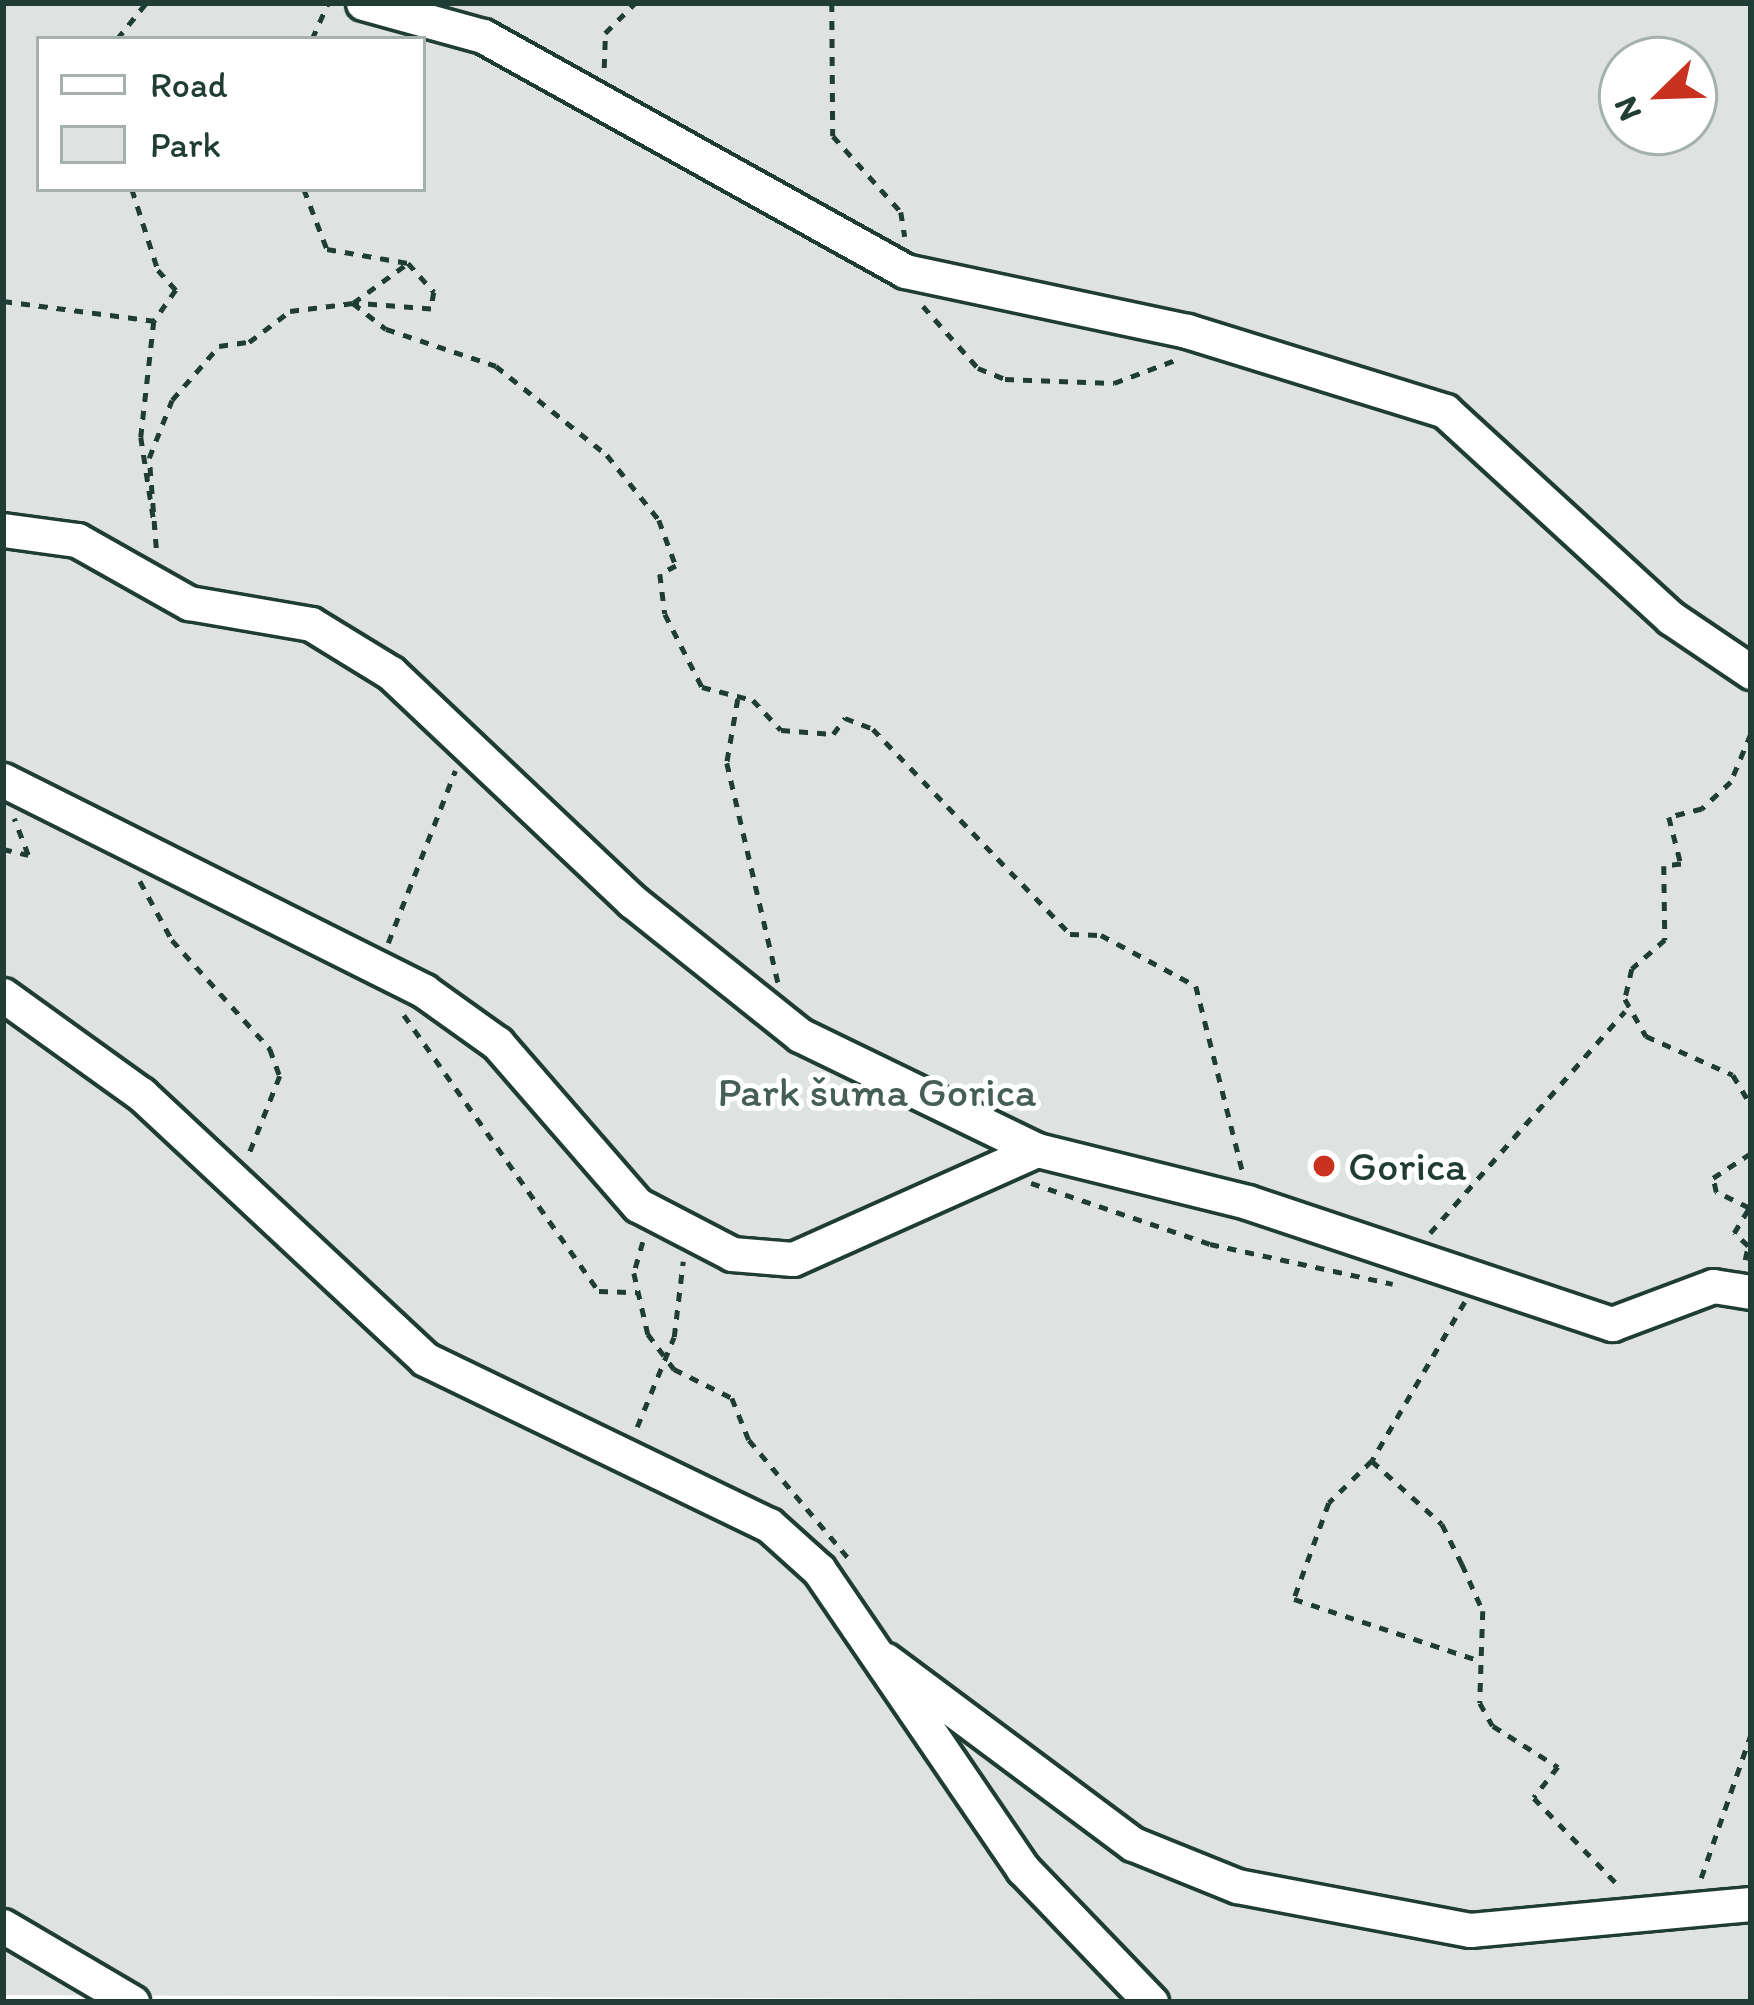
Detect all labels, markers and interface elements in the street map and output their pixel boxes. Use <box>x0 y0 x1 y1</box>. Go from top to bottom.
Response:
legend <box>36 36 426 192</box>
north arrow <box>1598 36 1718 156</box>
text: Road <box>150 63 228 106</box>
text: N <box>1605 91 1649 127</box>
text: Park <box>150 123 221 166</box>
park label: Park šuma Gorica <box>718 1067 1036 1117</box>
place label: Gorica <box>1348 1141 1467 1191</box>
marker: Gorica <box>1311 1153 1337 1179</box>

